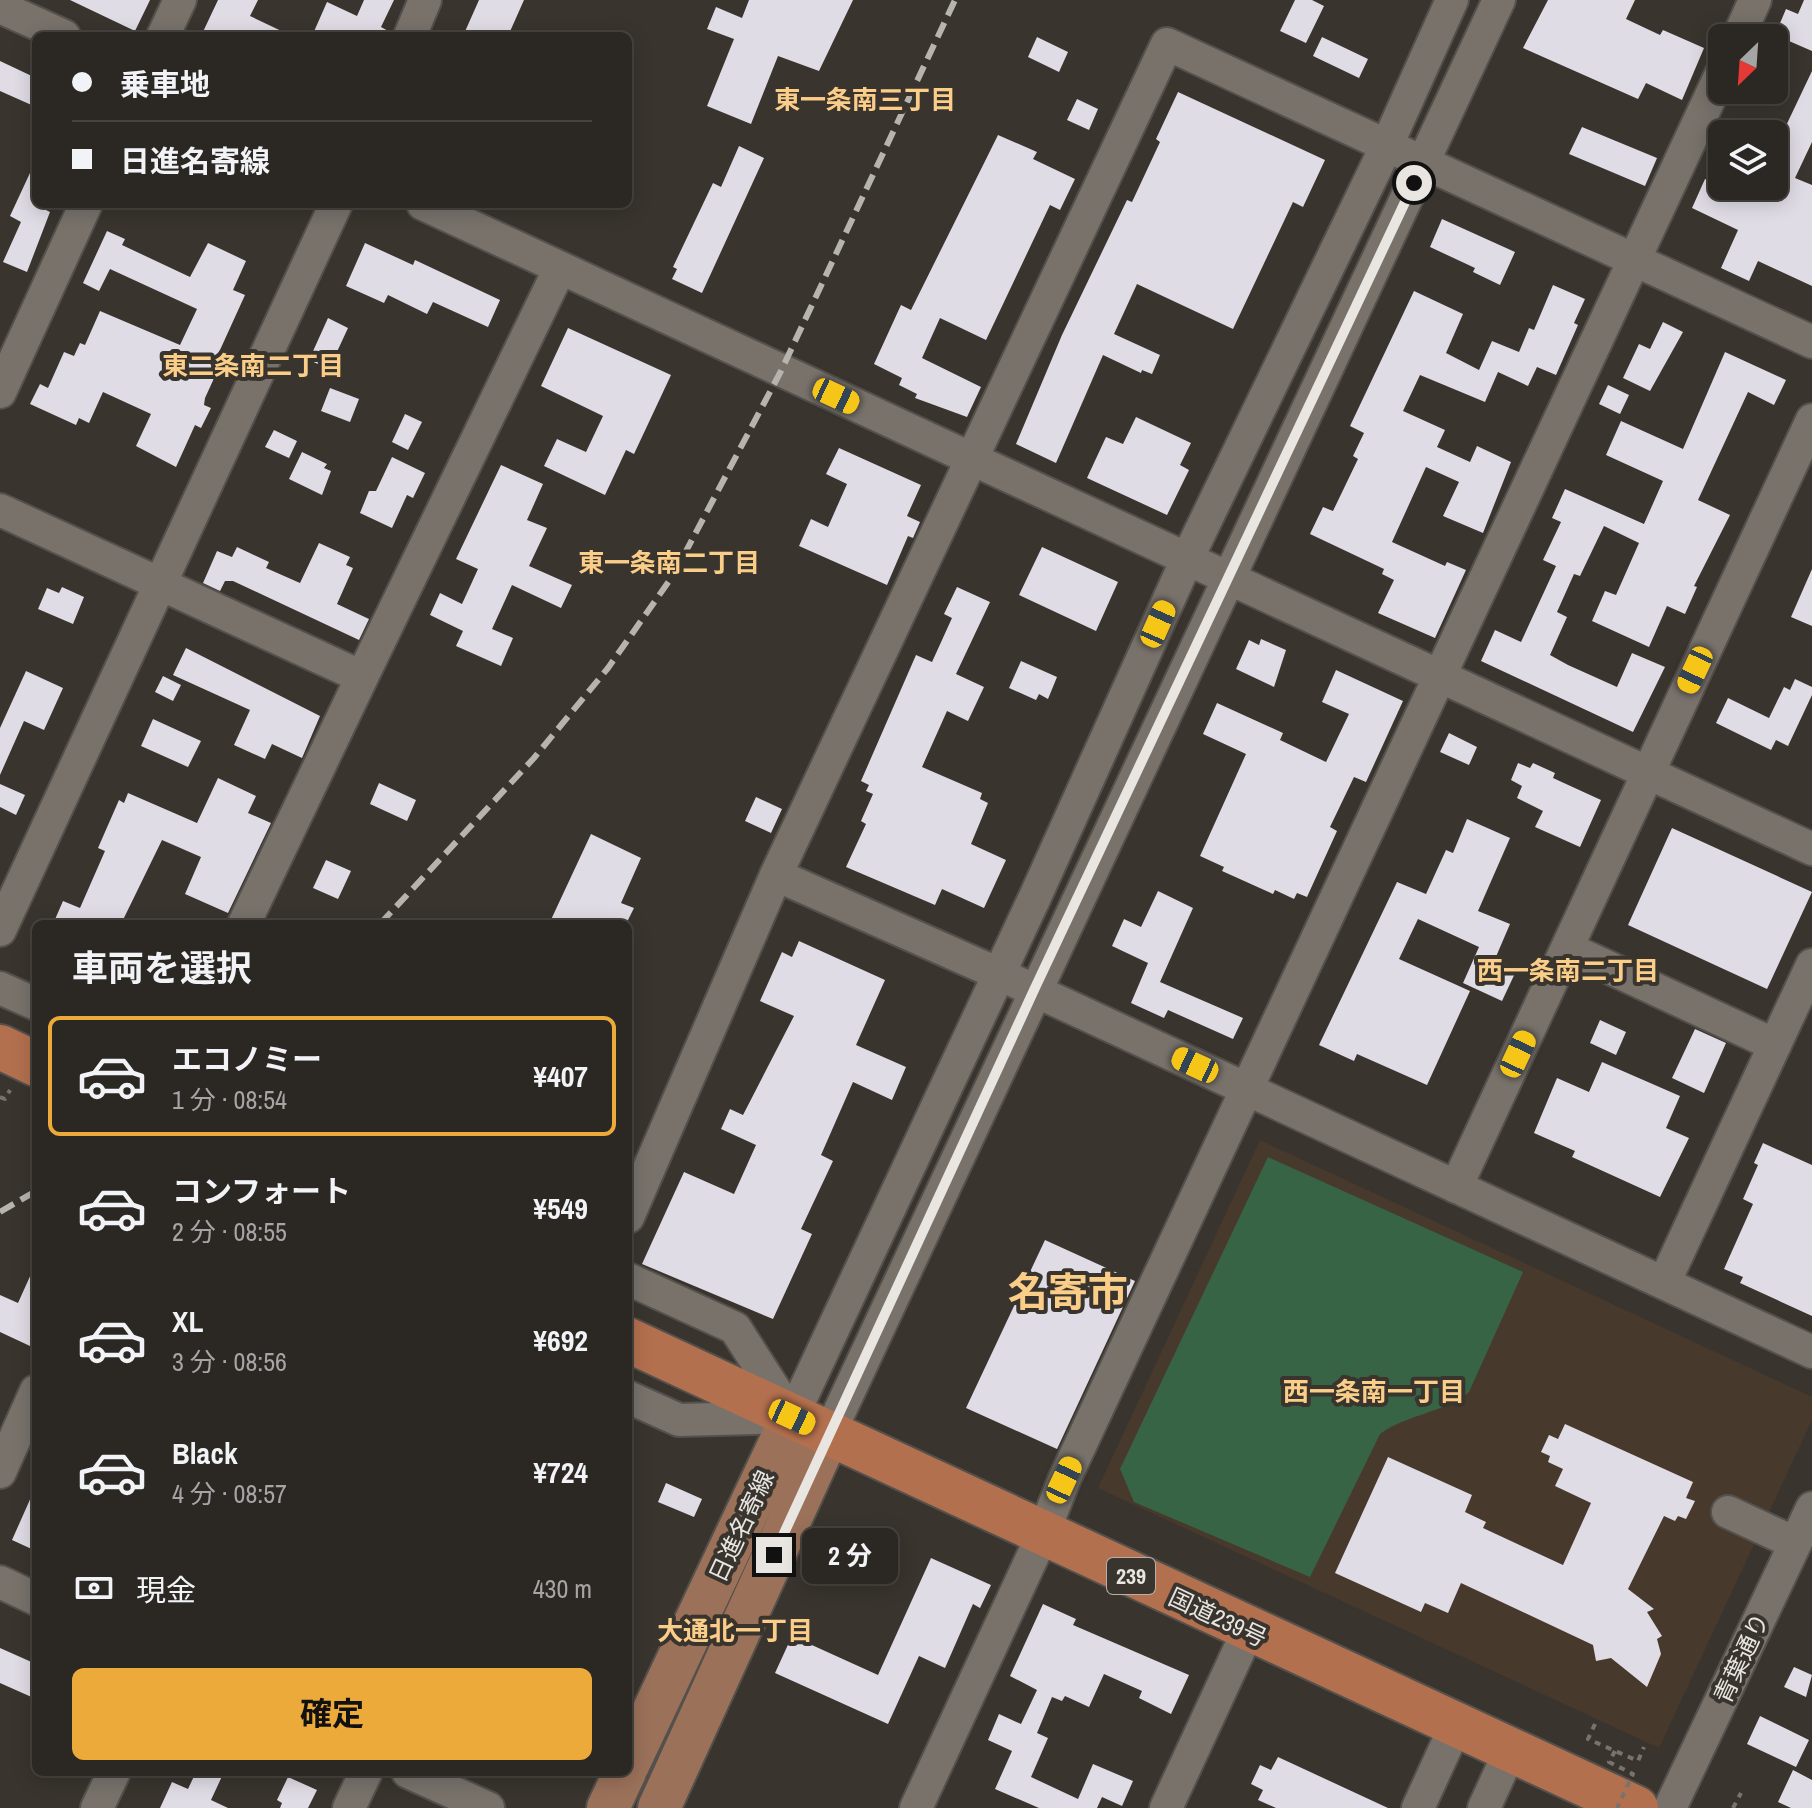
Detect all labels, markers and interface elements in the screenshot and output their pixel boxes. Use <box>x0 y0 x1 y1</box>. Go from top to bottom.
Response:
north arrow <box>1708 24 1788 104</box>
map controls <box>1708 24 1788 200</box>
text: 乗車地 <box>120 64 210 104</box>
district label: 東一条南三丁目 <box>774 82 956 117</box>
button: layers <box>1708 120 1788 200</box>
text: 日進名寄線 <box>120 141 270 181</box>
route start <box>1396 165 1432 201</box>
district label: 東二条南二丁目 <box>162 348 344 383</box>
car <box>809 375 863 417</box>
district label: 東一条南二丁目 <box>578 545 760 580</box>
car <box>1137 597 1179 651</box>
car <box>1674 643 1716 697</box>
text: 車両を選択 <box>72 944 252 992</box>
district label: 西一条南二丁目 <box>1477 953 1659 988</box>
car <box>1497 1027 1539 1081</box>
text: エコノミー <box>172 1039 322 1079</box>
icon: car <box>76 1040 148 1112</box>
car <box>1168 1044 1222 1086</box>
text: ¥407 <box>533 1056 588 1096</box>
text: 1 分 · 08:54 <box>172 1082 287 1117</box>
text: コンフォート <box>172 1171 351 1211</box>
icon: car <box>76 1172 148 1244</box>
text: ¥549 <box>533 1188 588 1228</box>
text: 2 分 · 08:55 <box>172 1214 287 1249</box>
district label: 名寄市 <box>1008 1265 1128 1318</box>
text: XL <box>172 1301 203 1341</box>
icon: car <box>76 1304 148 1376</box>
text: ¥692 <box>533 1320 588 1360</box>
text: 3 分 · 08:56 <box>172 1344 287 1379</box>
district label: 西一条南一丁目 <box>1283 1374 1465 1409</box>
car <box>765 1396 819 1438</box>
text: Black <box>172 1433 238 1473</box>
icon: car <box>76 1436 148 1508</box>
text: ¥724 <box>533 1452 588 1492</box>
car <box>1043 1453 1085 1507</box>
street label: 日進名寄線 <box>701 1465 781 1587</box>
text: 4 分 · 08:57 <box>172 1476 287 1511</box>
callout: 2 分 <box>802 1527 898 1583</box>
route end <box>756 1537 792 1573</box>
text: 2 分 <box>828 1538 872 1573</box>
road number: 239 <box>1107 1558 1155 1594</box>
icon: cash <box>72 1566 116 1610</box>
text: 現金 <box>136 1570 196 1610</box>
text: 430 m <box>533 1571 592 1606</box>
street label: 国道239号 <box>1164 1580 1272 1654</box>
street label: 青葉通り <box>1706 1608 1776 1708</box>
district label: 大通北一丁目 <box>657 1613 813 1648</box>
button: 確定 <box>72 1668 592 1760</box>

